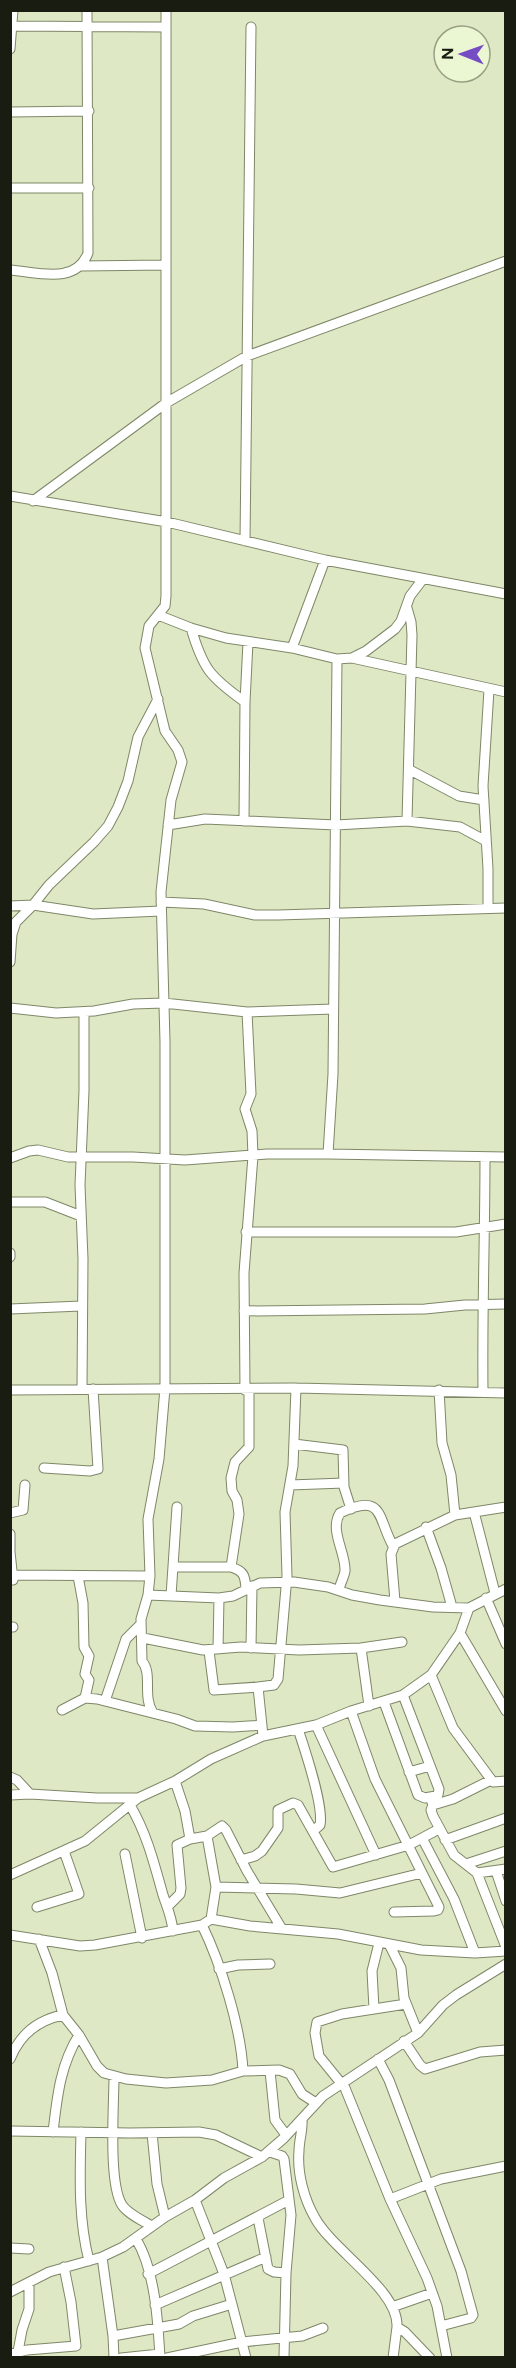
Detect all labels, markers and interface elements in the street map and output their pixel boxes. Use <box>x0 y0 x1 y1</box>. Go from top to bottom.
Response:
north arrow <box>432 24 492 84</box>
text: N <box>438 47 457 60</box>

